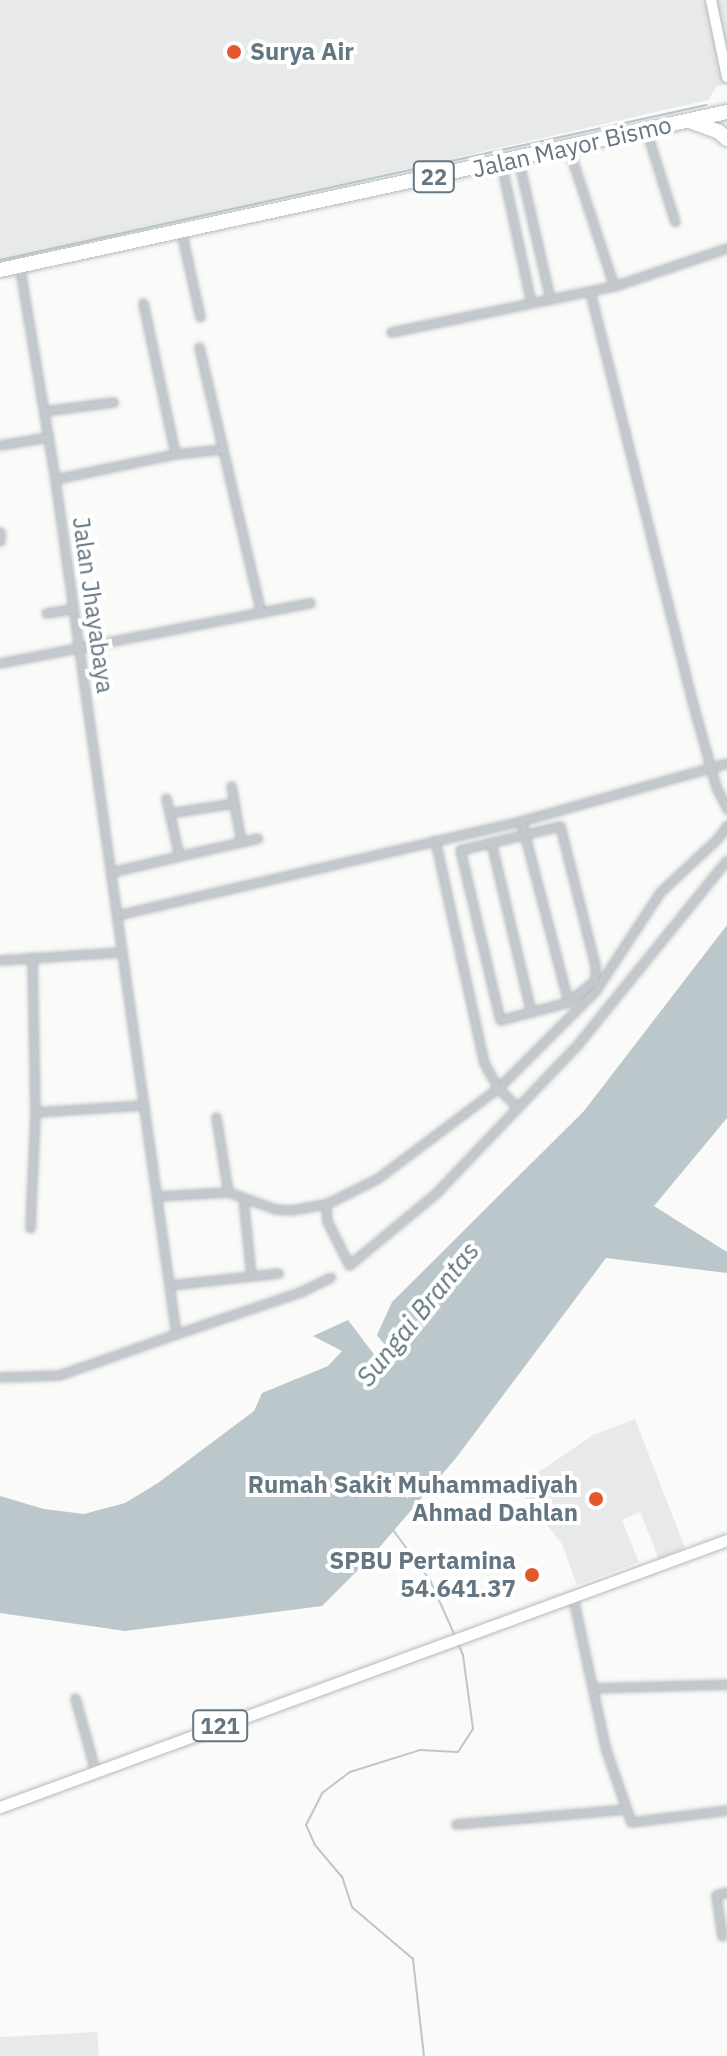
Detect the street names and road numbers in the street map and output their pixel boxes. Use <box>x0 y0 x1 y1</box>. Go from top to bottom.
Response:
street label: Jalan Mayor Bismo <box>470 110 674 184</box>
road number: 22 <box>412 159 456 195</box>
street label: Jalan Jhayabaya <box>66 515 120 695</box>
road number: 121 <box>192 1708 248 1744</box>

